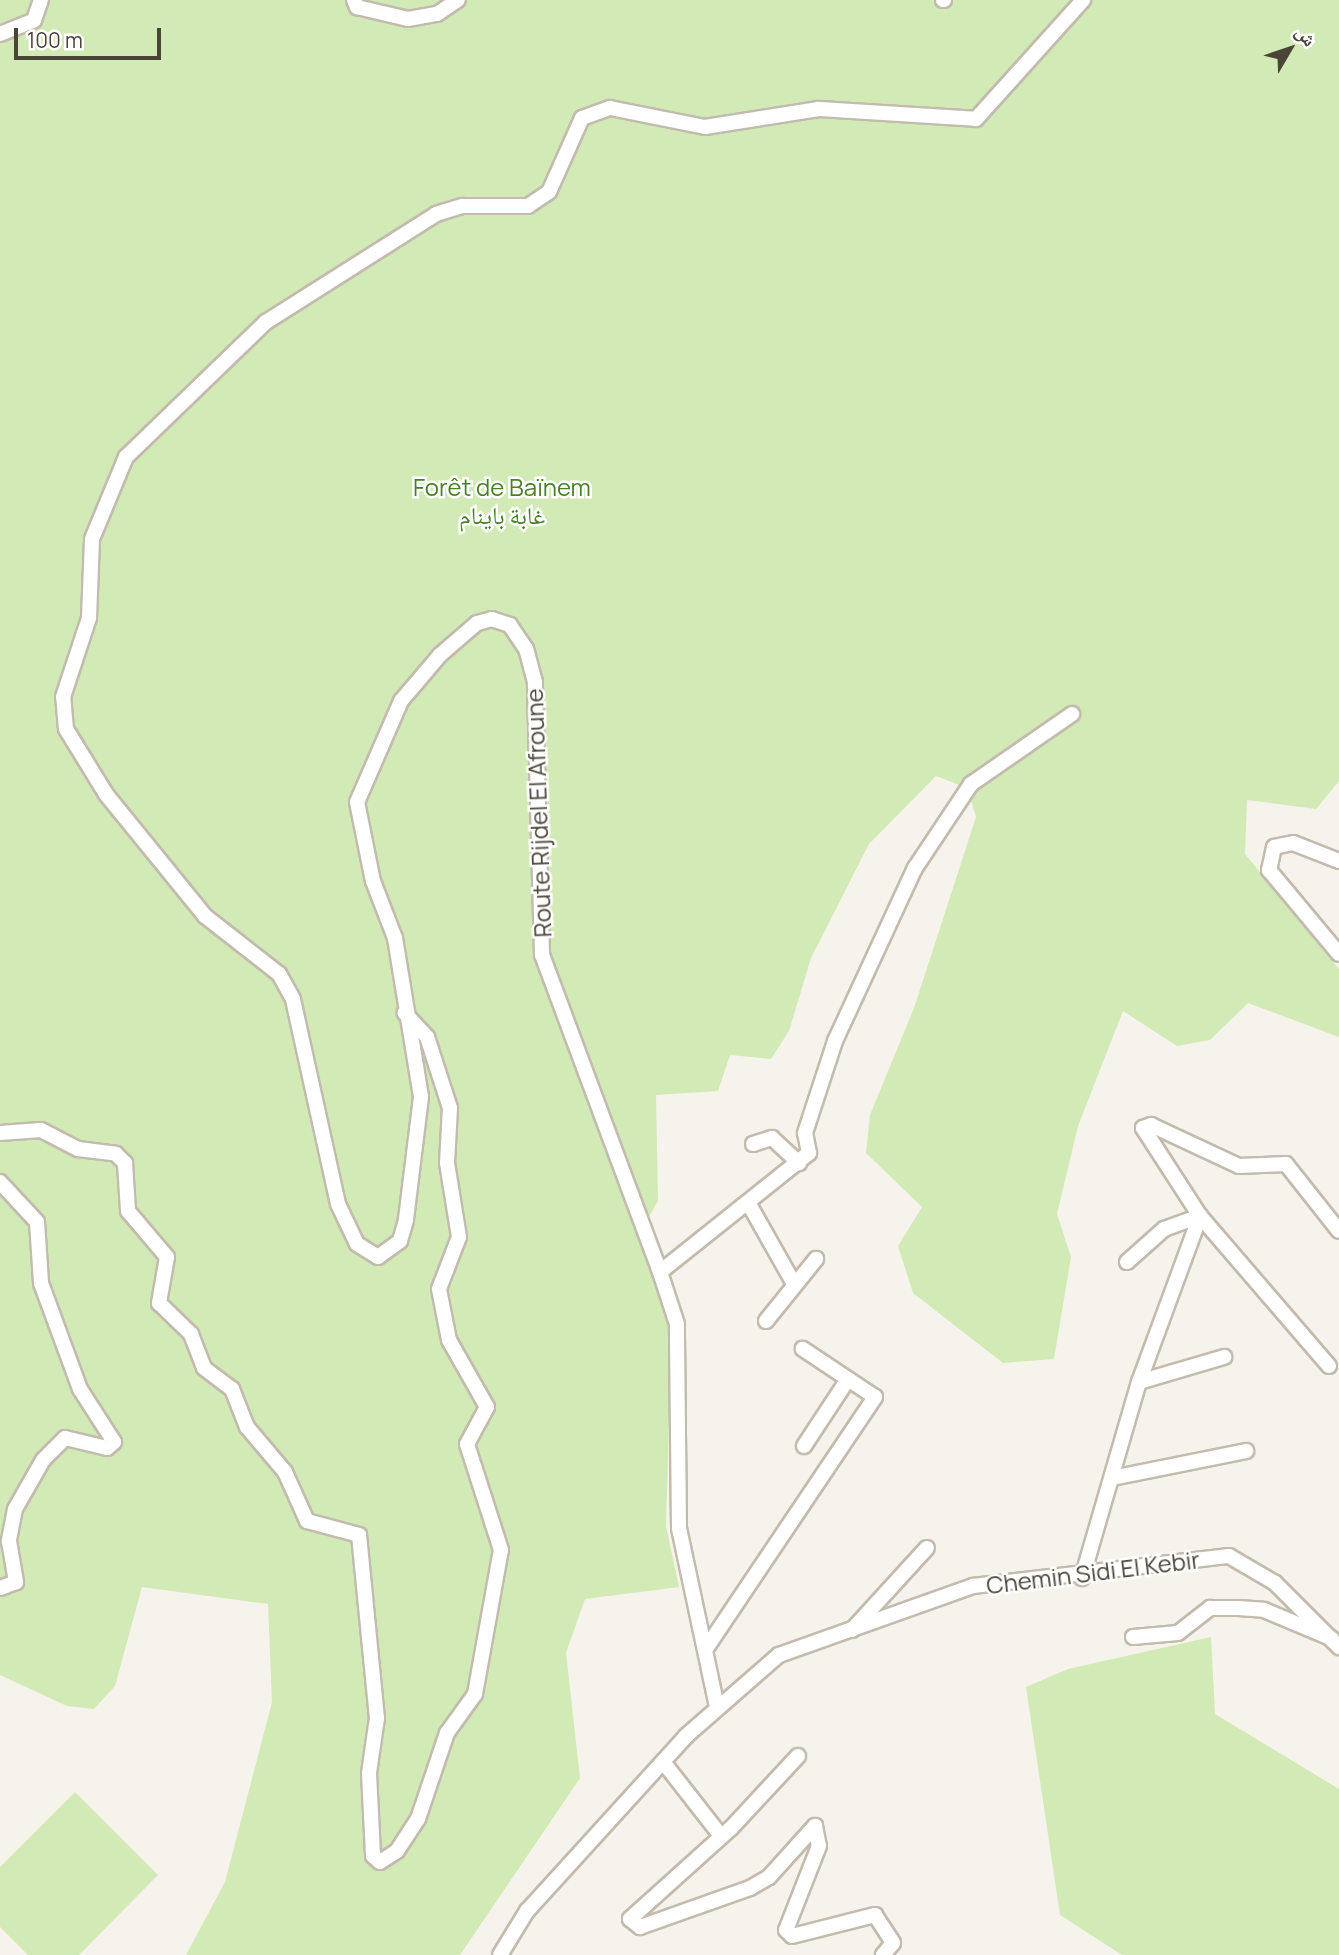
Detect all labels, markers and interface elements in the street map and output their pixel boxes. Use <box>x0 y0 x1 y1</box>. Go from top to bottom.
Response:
scale bar <box>18 14 164 58</box>
north arrow <box>1255 14 1325 84</box>
text: ش <box>1290 20 1323 52</box>
text: 100 m <box>27 26 83 54</box>
park label: Forêt de Baïnem غابة باينام <box>413 473 591 529</box>
street label: Route Rijdel El Afroune <box>519 688 557 938</box>
street label: Chemin Sidi El Kebir <box>985 1545 1201 1599</box>

